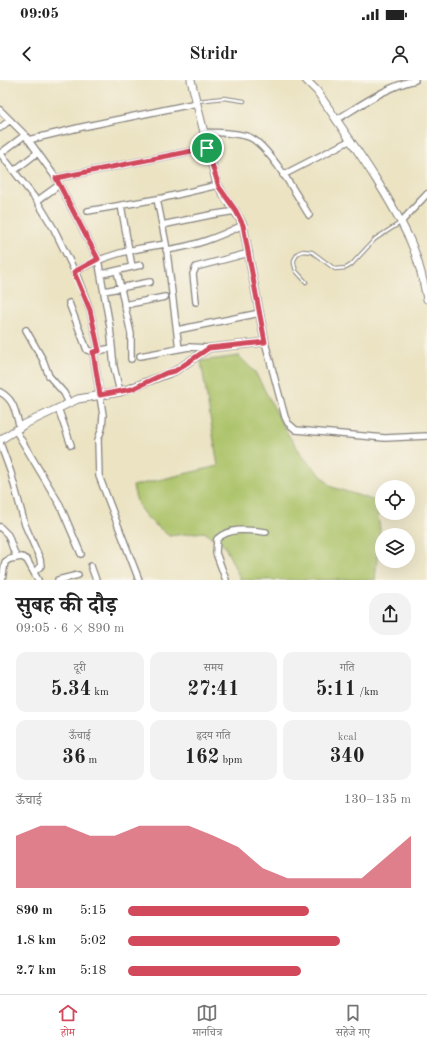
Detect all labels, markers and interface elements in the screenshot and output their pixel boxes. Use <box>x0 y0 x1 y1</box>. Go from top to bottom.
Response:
text: 09:05 <box>20 7 59 22</box>
icon: back <box>16 43 38 65</box>
icon: person <box>389 43 411 65</box>
text: Stridr <box>189 45 238 63</box>
pin <box>190 131 224 165</box>
icon: arrive <box>196 137 218 159</box>
map controls <box>375 480 415 568</box>
button: locate <box>375 480 415 520</box>
button: layers <box>375 528 415 568</box>
button: share <box>369 593 411 635</box>
text: सुबह की दौड़ <box>16 595 117 617</box>
text: 09:05 · 6 × 890 m <box>16 622 124 635</box>
text: दूरी <box>74 663 86 674</box>
text: समय <box>204 663 223 674</box>
text: गति <box>340 663 354 674</box>
text: 5.34 <box>51 680 91 700</box>
text: 27:41 <box>187 680 239 700</box>
text: 5:11 <box>316 680 356 700</box>
text: km <box>91 687 109 698</box>
text: /km <box>356 687 379 698</box>
text: ऊँचाई <box>69 731 91 742</box>
text: हृदय गति <box>197 731 230 742</box>
text: kcal <box>338 732 357 743</box>
text: 340 <box>330 747 365 767</box>
text: 36 <box>62 748 86 768</box>
text: 162 <box>185 748 219 768</box>
text: m <box>86 755 97 766</box>
text: bpm <box>219 755 242 766</box>
text: 130–135 m <box>344 793 411 806</box>
text: ऊँचाई <box>16 794 42 807</box>
text: 890 m <box>16 904 53 917</box>
text: 5:15 <box>80 904 106 917</box>
text: 1.8 km <box>16 934 56 947</box>
text: 5:02 <box>80 934 106 947</box>
text: 2.7 km <box>16 964 56 977</box>
text: 5:18 <box>80 964 106 977</box>
tab: होम <box>57 1002 79 1043</box>
tab: मानचित्र <box>192 1002 222 1043</box>
tab: सहेजे गए <box>336 1002 370 1043</box>

